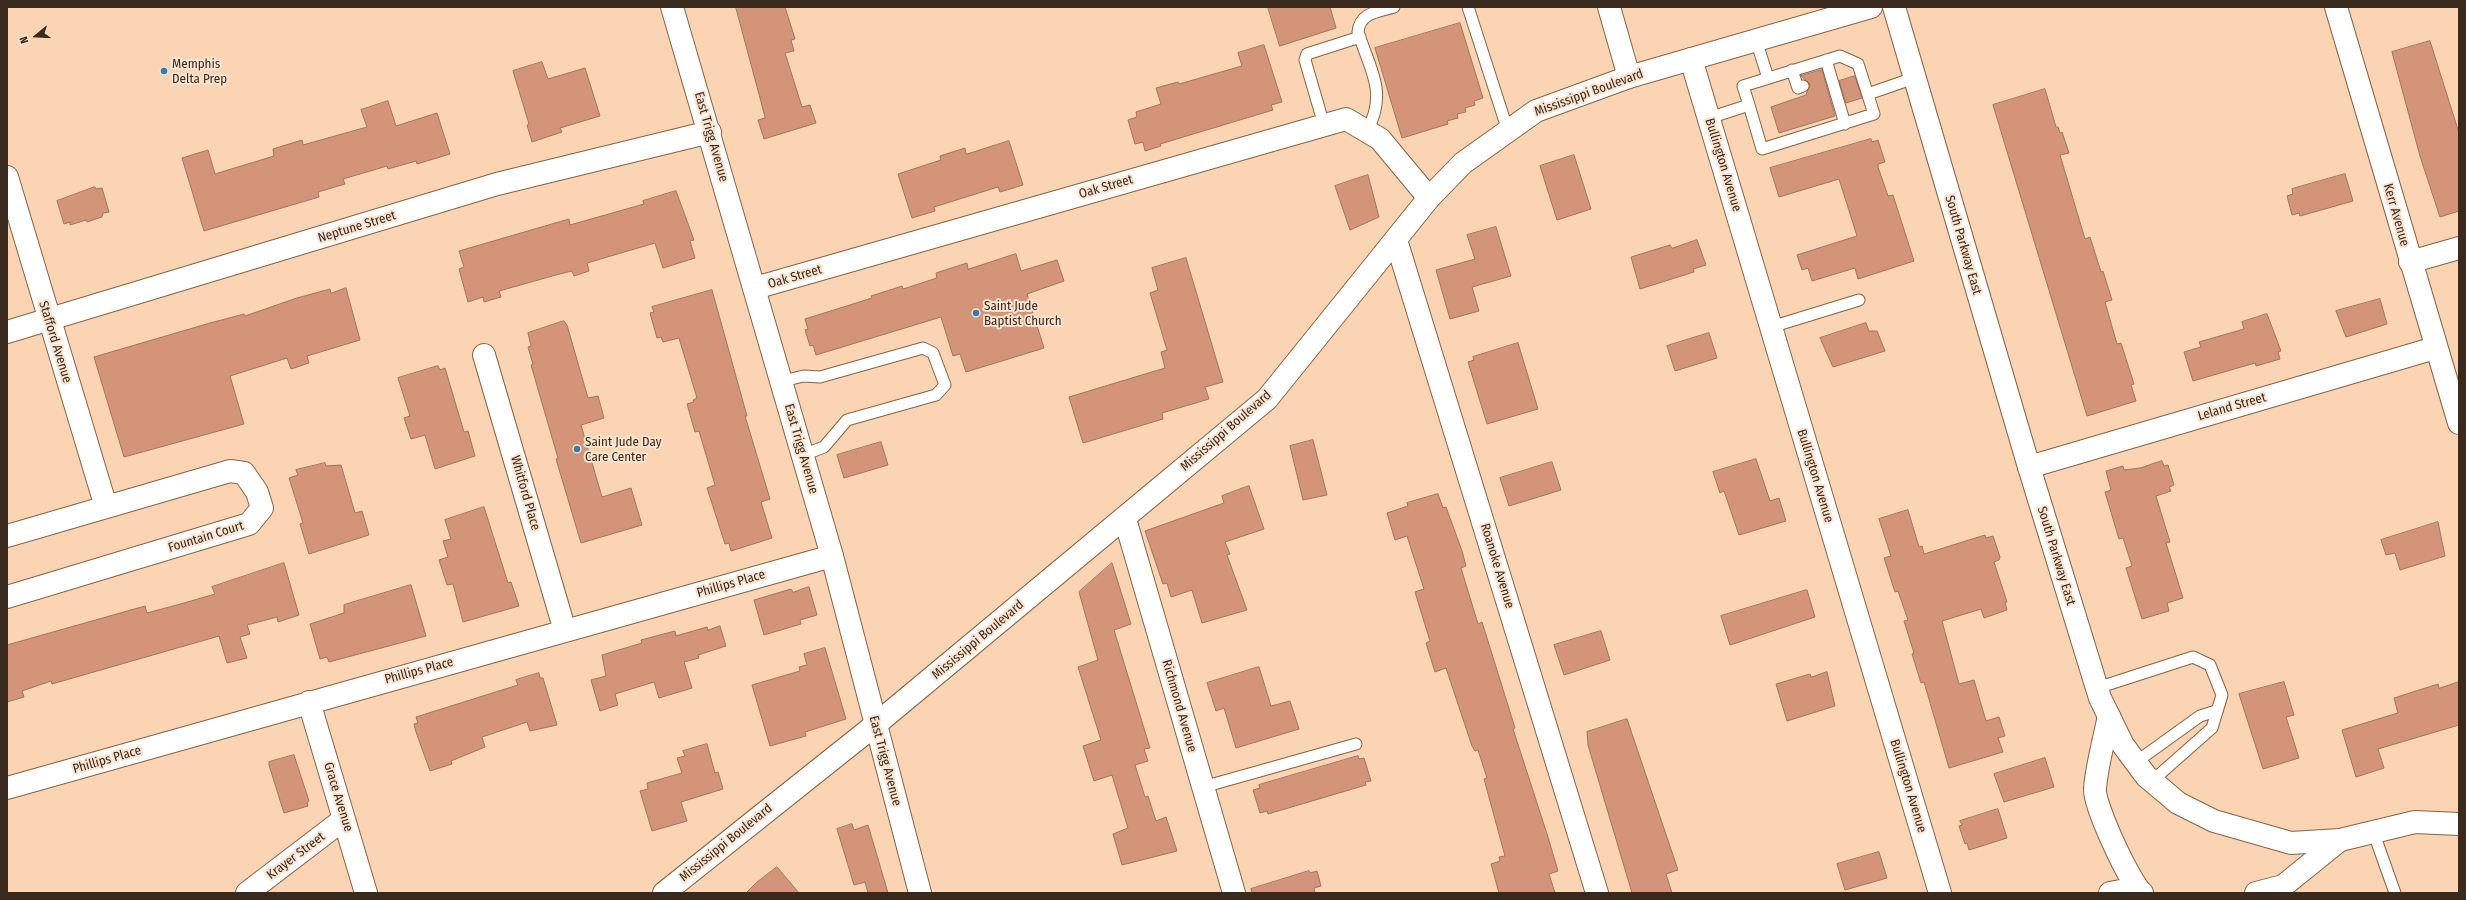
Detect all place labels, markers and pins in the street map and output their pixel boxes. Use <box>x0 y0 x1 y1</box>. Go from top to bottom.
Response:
place label: Memphis Delta Prep <box>172 56 227 87</box>
marker: Memphis Delta Prep <box>159 66 169 76</box>
place label: Saint Jude Baptist Church <box>984 298 1061 329</box>
marker: Saint Jude Baptist Church <box>971 308 981 318</box>
place label: Saint Jude Day Care Center <box>585 434 661 465</box>
marker: Saint Jude Day Care Center <box>572 444 582 454</box>

